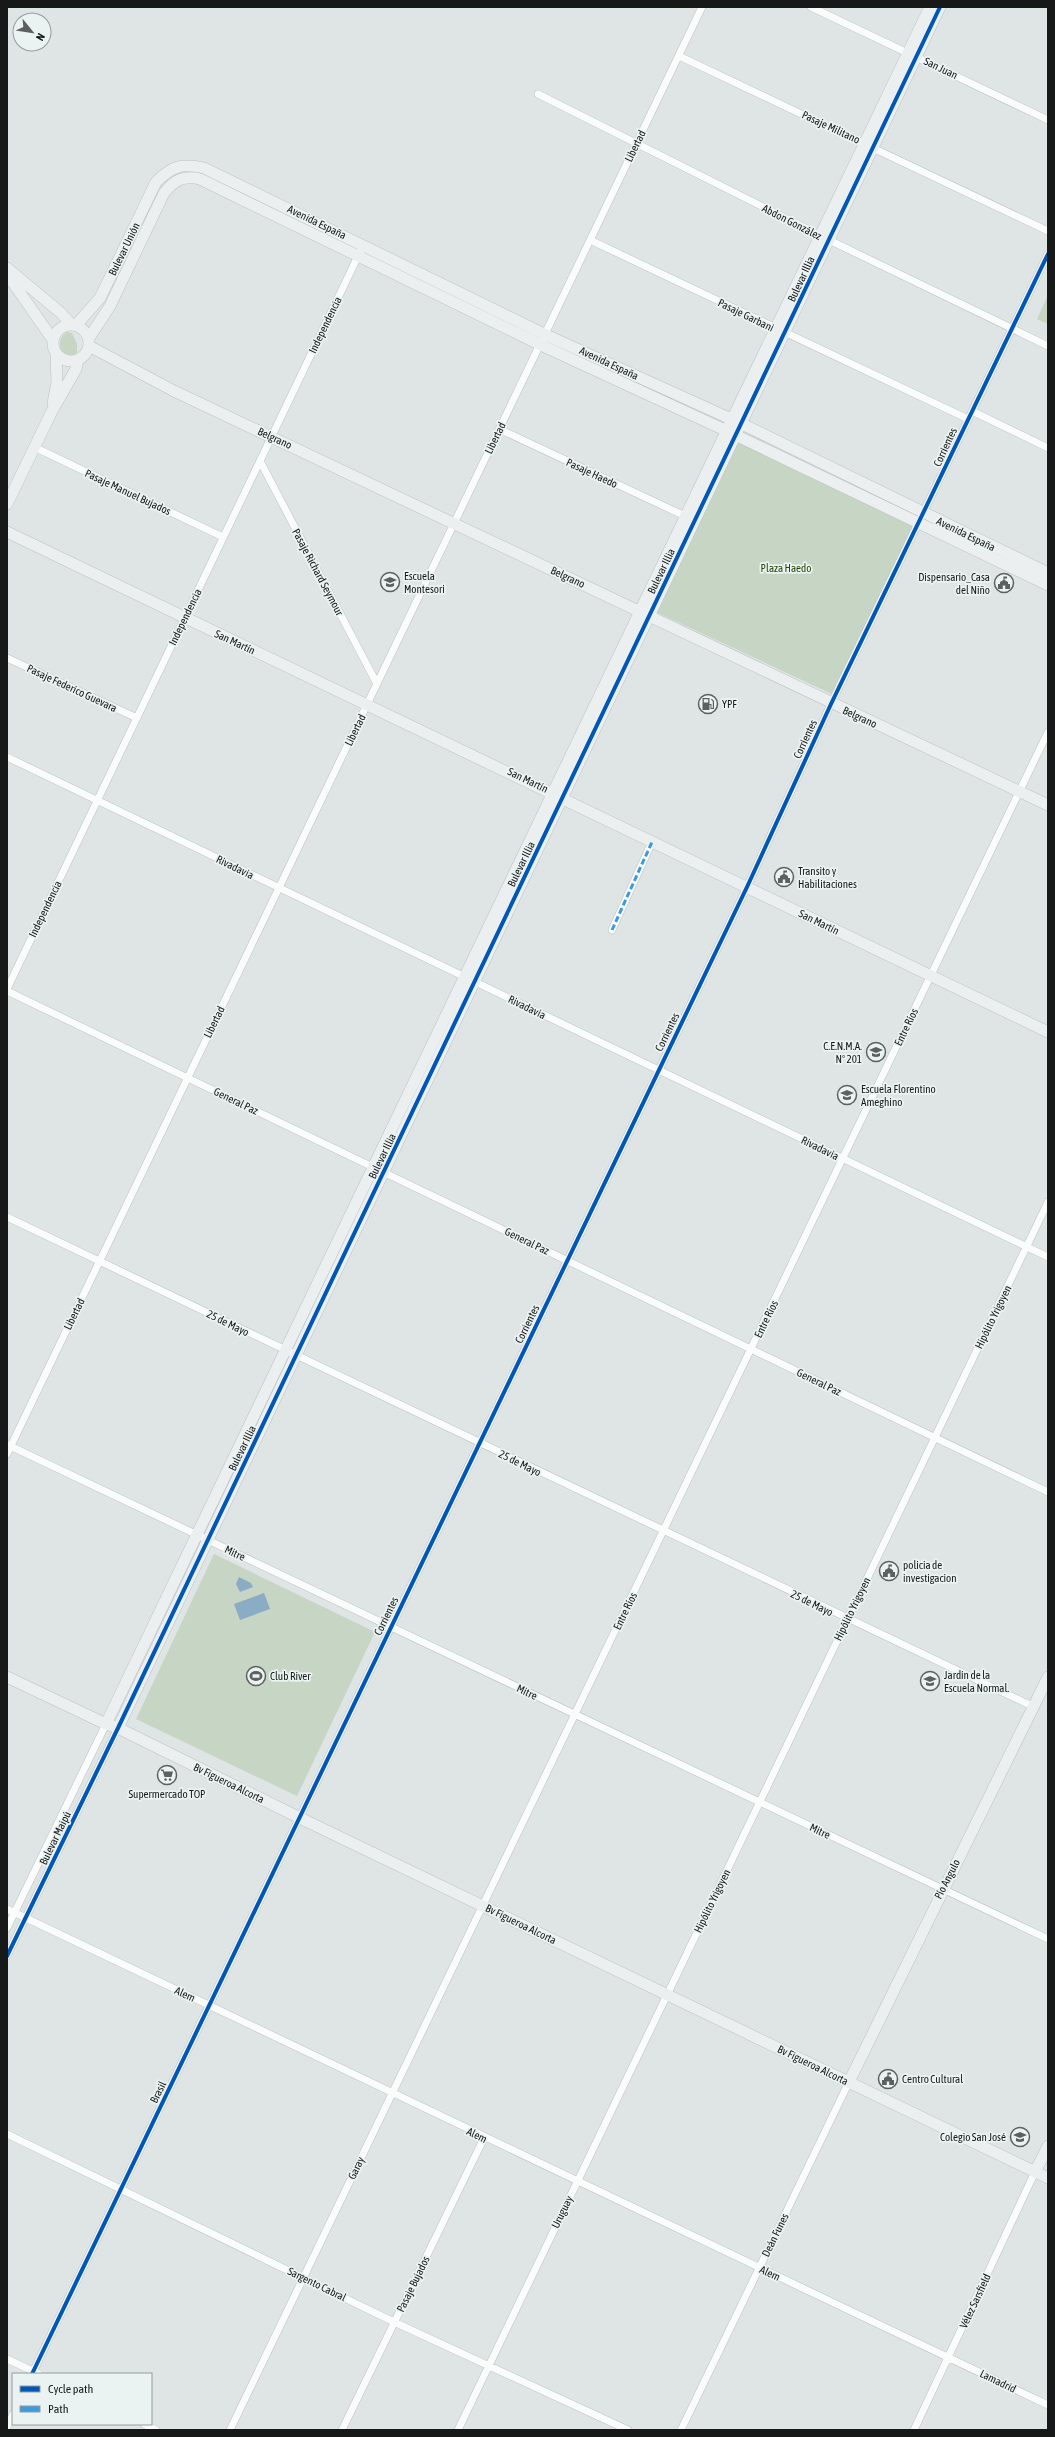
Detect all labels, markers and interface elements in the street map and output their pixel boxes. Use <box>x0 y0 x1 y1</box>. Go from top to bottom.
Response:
north arrow <box>12 12 52 52</box>
text: N <box>34 31 47 43</box>
street label: San Juan <box>922 55 960 81</box>
street label: Pasaje Militano <box>800 108 862 146</box>
street label: Libertad <box>622 128 648 164</box>
street label: Abdon González <box>760 202 824 242</box>
street label: Avenida España <box>286 203 348 241</box>
street label: Bulevar Unión <box>106 221 142 277</box>
street label: Bulevar Illia <box>785 254 817 304</box>
street label: Independencia <box>306 295 344 355</box>
street label: Pasaje Garbani <box>716 296 776 334</box>
street label: Avenida España <box>578 344 640 382</box>
street label: Libertad <box>482 420 508 456</box>
street label: Belgrano <box>256 425 294 451</box>
street label: Corrientes <box>931 426 959 468</box>
street label: Pasaje Haedo <box>564 456 620 490</box>
street label: Pasaje Manuel Bujados <box>83 467 173 517</box>
street label: Avenida España <box>935 515 997 553</box>
street label: Pasaje Richard Seymour <box>290 527 346 618</box>
street label: Bulevar Illia <box>645 546 677 596</box>
park label: Plaza Haedo <box>761 562 811 574</box>
street label: Belgrano <box>549 564 587 590</box>
place label: Escuela Montesori <box>404 570 445 595</box>
school or university icon: Escuela Montesori <box>379 571 401 593</box>
place label: Dispensario_Casa del Niño <box>918 571 990 596</box>
public building icon: Dispensario_Casa del Niño <box>993 572 1015 594</box>
street label: Independencia <box>166 587 204 647</box>
street label: San Martín <box>213 627 257 657</box>
street label: Pasaje Federico Guevara <box>25 662 119 714</box>
fuel station icon: YPF <box>697 693 719 715</box>
place label: YPF <box>722 698 737 710</box>
street label: Belgrano <box>841 704 879 730</box>
street label: Libertad <box>342 712 368 748</box>
street label: Corrientes <box>791 718 819 760</box>
street label: San Martín <box>506 765 550 795</box>
street label: Bulevar Illia <box>505 839 537 889</box>
street label: Rivadavia <box>214 853 256 881</box>
place label: Transito y Habilitaciones <box>798 865 857 890</box>
public building icon: Transito y Habilitaciones <box>773 866 795 888</box>
street label: Independencia <box>26 879 64 939</box>
street label: San Martín <box>797 907 841 937</box>
street label: Rivadavia <box>506 993 548 1021</box>
street label: Libertad <box>201 1004 227 1040</box>
street label: Entre Ríos <box>892 1006 920 1048</box>
street label: Corrientes <box>653 1011 682 1053</box>
place label: C.E.N.M.A. Nº 201 <box>823 1040 862 1065</box>
school or university icon: C.E.N.M.A. Nº 201 <box>865 1041 887 1063</box>
place label: Escuela Florentino Ameghino <box>861 1083 936 1108</box>
school or university icon: Escuela Florentino Ameghino <box>836 1084 858 1106</box>
street label: General Paz <box>212 1085 260 1117</box>
street label: Bulevar Illia <box>366 1131 398 1181</box>
street label: Rivadavia <box>799 1134 841 1162</box>
street label: General Paz <box>503 1225 551 1257</box>
street label: Hipólito Yrigoyen <box>972 1283 1014 1351</box>
street label: Libertad <box>61 1296 87 1332</box>
street label: Entre Ríos <box>752 1298 780 1340</box>
street label: Corrientes <box>513 1303 542 1345</box>
street label: 25 de Mayo <box>205 1308 251 1338</box>
street label: General Paz <box>795 1366 843 1398</box>
street label: Bulevar Illia <box>226 1423 258 1473</box>
street label: 25 de Mayo <box>497 1448 543 1478</box>
street label: Mitre <box>223 1543 247 1563</box>
place label: policia de investigacion <box>903 1559 957 1584</box>
public building icon: policia de investigacion <box>878 1560 900 1582</box>
street label: Hipólito Yrigoyen <box>831 1575 873 1643</box>
street label: 25 de Mayo <box>789 1588 835 1618</box>
street label: Entre Ríos <box>611 1590 639 1632</box>
street label: Corrientes <box>372 1595 401 1637</box>
sports icon: Club River <box>245 1665 267 1687</box>
place label: Jardín de la Escuela Normal. <box>944 1669 1009 1694</box>
place label: Club River <box>270 1670 311 1682</box>
school or university icon: Jardín de la Escuela Normal. <box>919 1670 941 1692</box>
street label: Mitre <box>515 1682 539 1702</box>
street label: Bv Figueroa Alcorta <box>192 1761 266 1805</box>
supermarket icon: Supermercado TOP <box>156 1764 178 1786</box>
place label: Supermercado TOP <box>128 1788 206 1800</box>
street label: Bulevar Maipú <box>37 1809 73 1867</box>
street label: Mitre <box>808 1821 832 1841</box>
street label: Pío Angulo <box>932 1857 962 1901</box>
street label: Hipólito Yrigoyen <box>691 1867 733 1935</box>
street label: Bv Figueroa Alcorta <box>484 1902 558 1946</box>
street label: Alem <box>173 1984 197 2004</box>
street label: Bv Figueroa Alcorta <box>776 2043 850 2087</box>
public building icon: Centro Cultural <box>877 2068 899 2090</box>
place label: Centro Cultural <box>902 2073 963 2085</box>
street label: Brasil <box>148 2079 168 2105</box>
street label: Alem <box>465 2125 489 2145</box>
school or university icon: Colegio San José <box>1009 2126 1031 2148</box>
place label: Colegio San José <box>940 2131 1006 2143</box>
street label: Garay <box>345 2154 367 2181</box>
street label: Uruguay <box>549 2193 575 2230</box>
street label: Deán Funes <box>759 2211 791 2259</box>
street label: Pasaje Bujados <box>394 2254 432 2314</box>
street label: Alem <box>758 2263 782 2283</box>
street label: Sargento Cabral <box>286 2265 348 2303</box>
street label: Vélez Sarsfield <box>957 2272 993 2330</box>
street label: Lamadrid <box>978 2367 1018 2395</box>
legend <box>12 2373 152 2425</box>
text: Cycle path <box>48 2382 93 2396</box>
text: Path <box>48 2402 69 2416</box>

